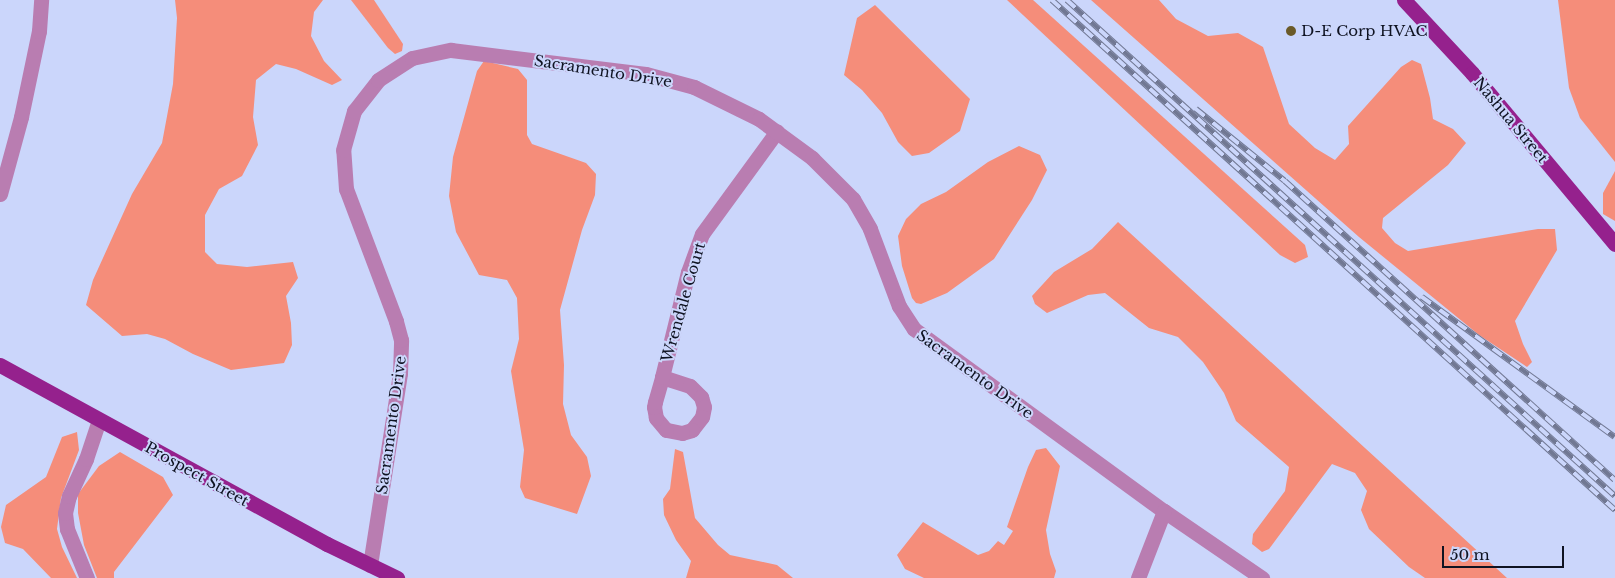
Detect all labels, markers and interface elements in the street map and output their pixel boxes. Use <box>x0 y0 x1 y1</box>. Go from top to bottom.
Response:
place label: D-E Corp HVAC <box>1301 22 1428 40</box>
marker: D-E Corp HVAC <box>1285 25 1297 37</box>
street label: Sacramento Drive <box>533 51 673 91</box>
street label: Nashua Street <box>1470 74 1552 166</box>
street label: Wrendale Court <box>657 240 709 364</box>
street label: Sacramento Drive <box>913 326 1037 422</box>
street label: Sacramento Drive <box>372 355 410 495</box>
street label: Prospect Street <box>142 438 252 510</box>
scale bar <box>1445 536 1568 568</box>
text: 50 m <box>1450 545 1490 564</box>

